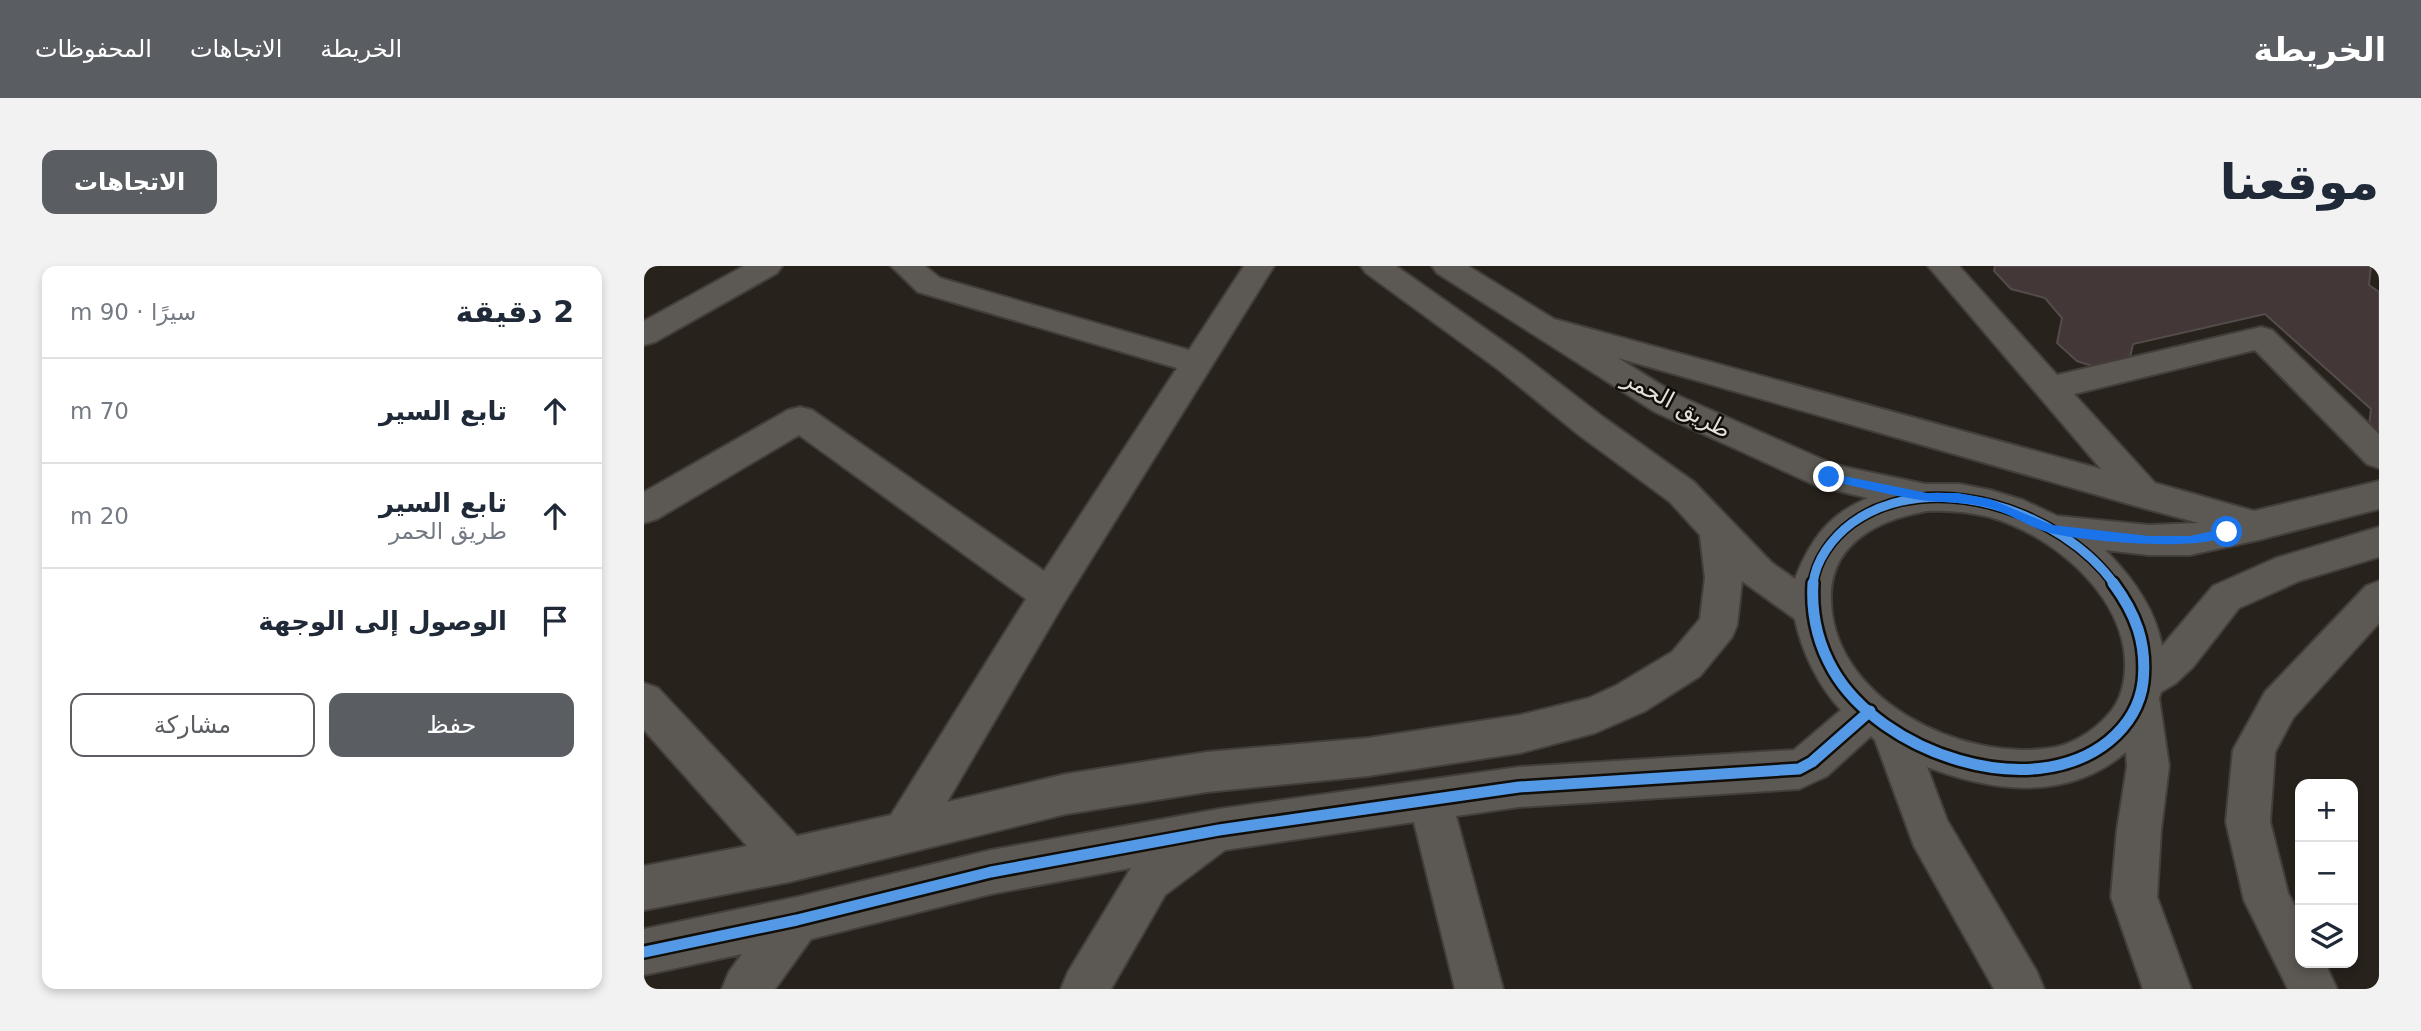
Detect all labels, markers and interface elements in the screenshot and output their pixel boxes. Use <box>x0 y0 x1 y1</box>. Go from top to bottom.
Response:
text: الخريطة <box>2253 30 2386 69</box>
text: المحفوظات <box>35 35 152 63</box>
text: الاتجاهات <box>190 35 282 63</box>
text: الخريطة <box>320 35 402 63</box>
button: الاتجاهات <box>42 150 217 214</box>
text: موقعنا <box>2220 154 2379 211</box>
text: 2 دقيقة <box>456 294 574 329</box>
text: سيرًا · 90 m <box>70 299 196 325</box>
street label: طريق الحمر <box>1617 364 1735 444</box>
icon: ahead <box>536 392 574 430</box>
text: تابع السير <box>379 396 507 426</box>
text: 70 m <box>70 398 129 424</box>
route end <box>1813 461 1844 492</box>
text: تابع السير <box>379 488 507 518</box>
icon: ahead <box>536 497 574 535</box>
text: 20 m <box>70 503 129 529</box>
route start <box>2211 516 2242 547</box>
text: طريق الحمر <box>389 518 507 544</box>
icon: arrive <box>536 602 574 640</box>
text: الوصول إلى الوجهة <box>258 606 507 636</box>
button: مشاركة <box>70 693 315 757</box>
button: حفظ <box>329 693 574 757</box>
map controls <box>2295 779 2358 968</box>
button: + <box>2295 779 2358 842</box>
button: − <box>2295 842 2358 905</box>
button: layers <box>2295 905 2358 968</box>

